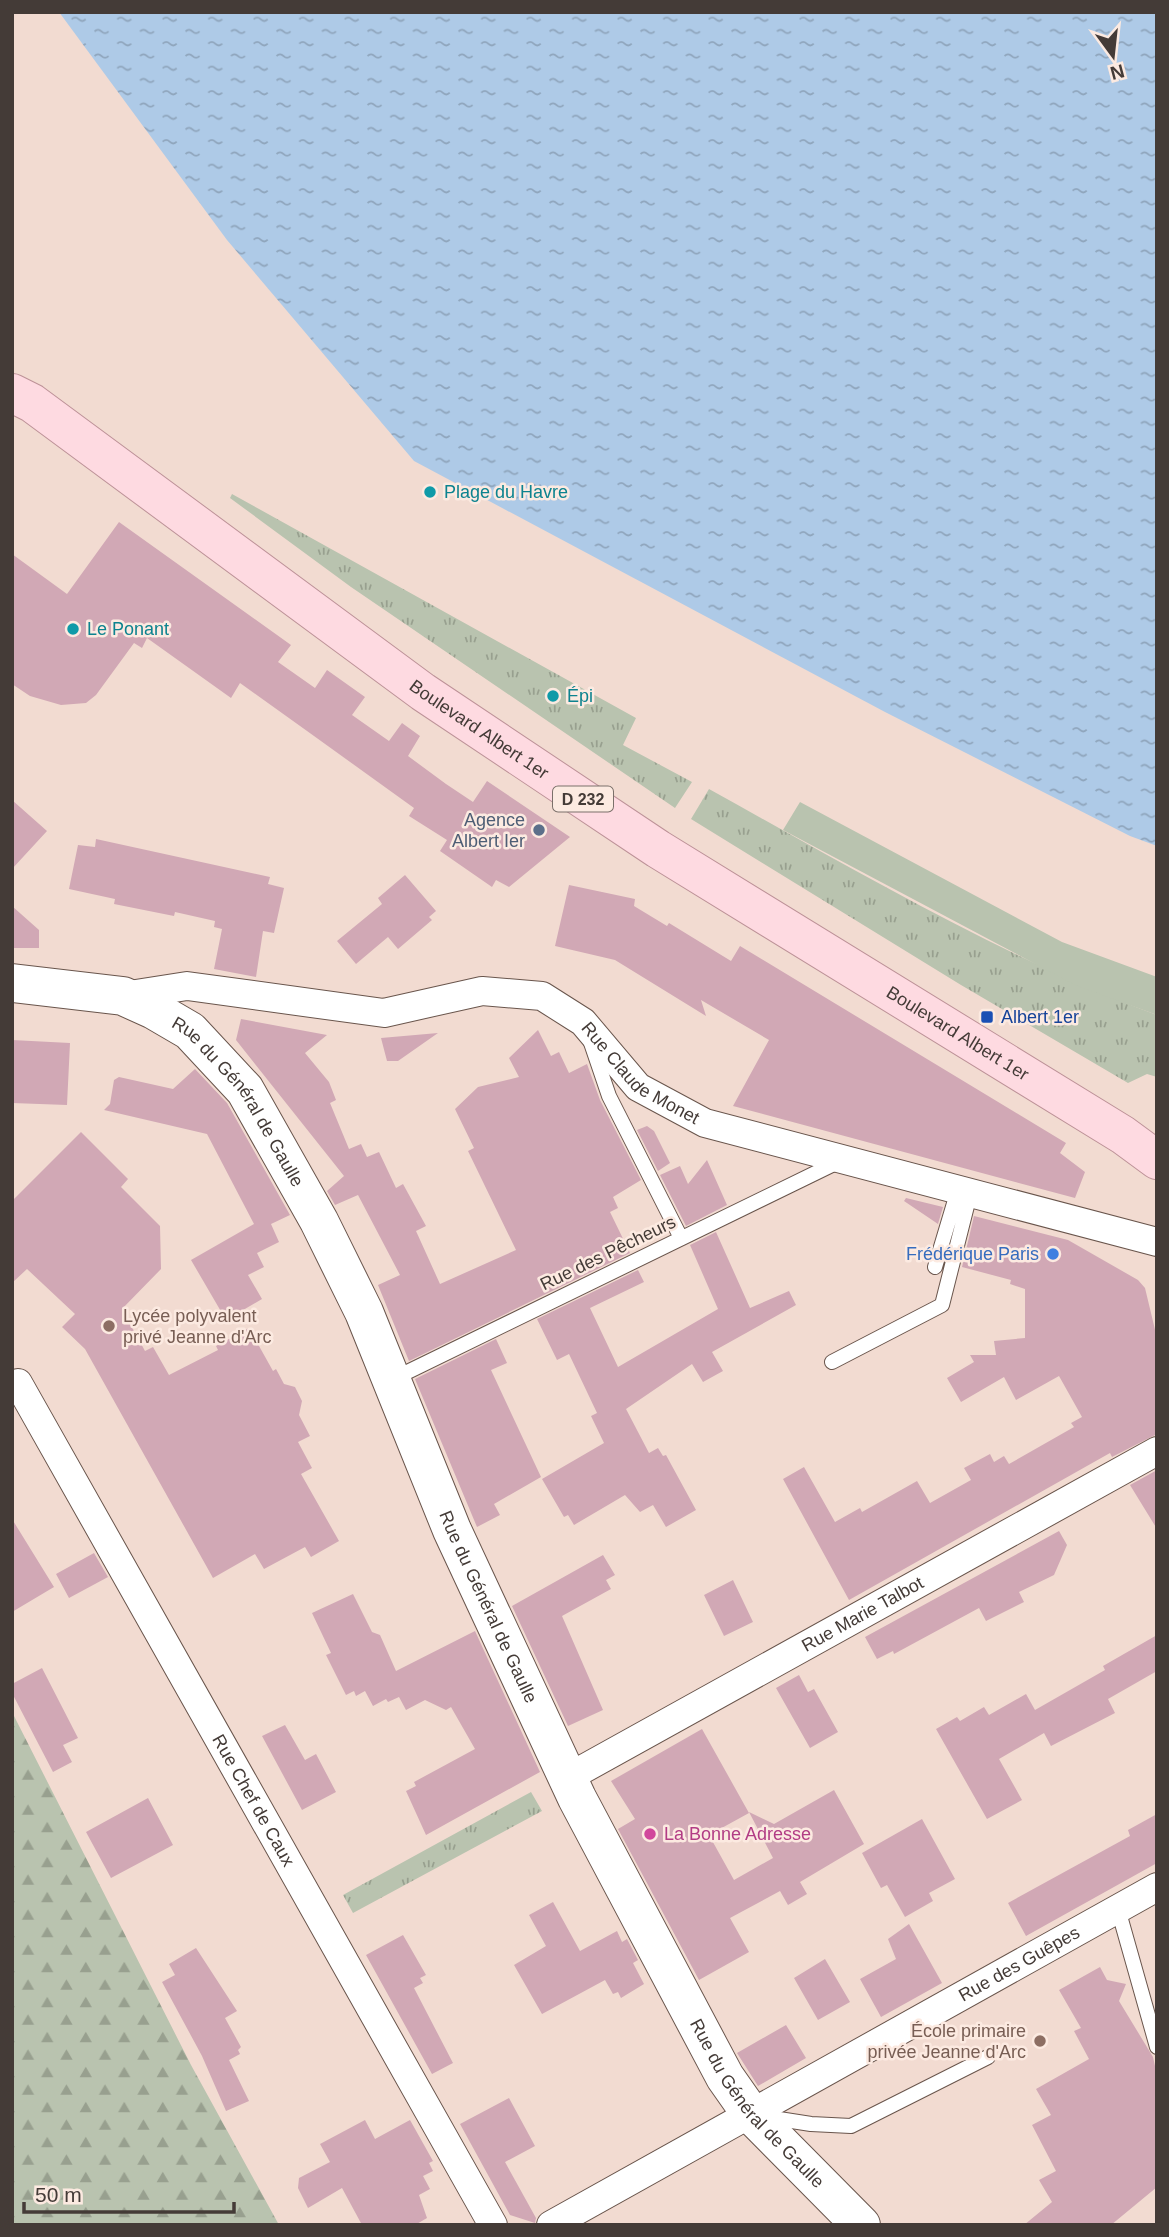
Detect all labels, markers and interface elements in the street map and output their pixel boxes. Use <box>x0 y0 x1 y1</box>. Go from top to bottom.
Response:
north arrow <box>1078 21 1148 91</box>
text: N <box>1108 60 1127 84</box>
place label: Plage du Havre <box>444 482 568 502</box>
marker: Plage du Havre <box>422 484 438 500</box>
place label: Le Ponant <box>87 619 169 639</box>
marker: Le Ponant <box>65 621 81 637</box>
street label: Boulevard Albert 1er <box>406 676 552 783</box>
place label: Épi <box>567 686 593 706</box>
marker: Épi <box>545 688 561 704</box>
road number: D 232 <box>553 786 613 812</box>
place label: Agence Albert Ier <box>452 810 525 851</box>
marker: Agence Albert Ier <box>531 822 547 838</box>
street label: Boulevard Albert 1er <box>883 982 1032 1085</box>
place label: Albert 1er <box>1001 1007 1079 1027</box>
marker: Albert 1er <box>979 1009 995 1025</box>
street label: Rue du Général de Gaulle <box>168 1013 308 1190</box>
street label: Rue Claude Monet <box>577 1018 703 1128</box>
street label: Rue des Pêcheurs <box>537 1212 679 1294</box>
place label: Frédérique Paris <box>906 1244 1039 1264</box>
marker: Frédérique Paris <box>1045 1246 1061 1262</box>
place label: Lycée polyvalent privé Jeanne d'Arc <box>123 1306 272 1347</box>
marker: Lycée polyvalent privé Jeanne d'Arc <box>101 1318 117 1334</box>
street label: Rue du Général de Gaulle <box>435 1508 541 1706</box>
street label: Rue Marie Talbot <box>798 1572 927 1656</box>
street label: Rue Chef de Caux <box>208 1731 299 1870</box>
place label: La Bonne Adresse <box>664 1824 811 1844</box>
marker: La Bonne Adresse <box>642 1826 658 1842</box>
street label: Rue des Guêpes <box>955 1922 1083 2006</box>
street label: Rue du Général de Gaulle <box>686 2015 828 2192</box>
place label: École primaire privée Jeanne d'Arc <box>867 2021 1026 2062</box>
marker: École primaire privée Jeanne d'Arc <box>1032 2033 1048 2049</box>
scale bar <box>24 2170 234 2214</box>
text: 50 m <box>35 2183 82 2206</box>

